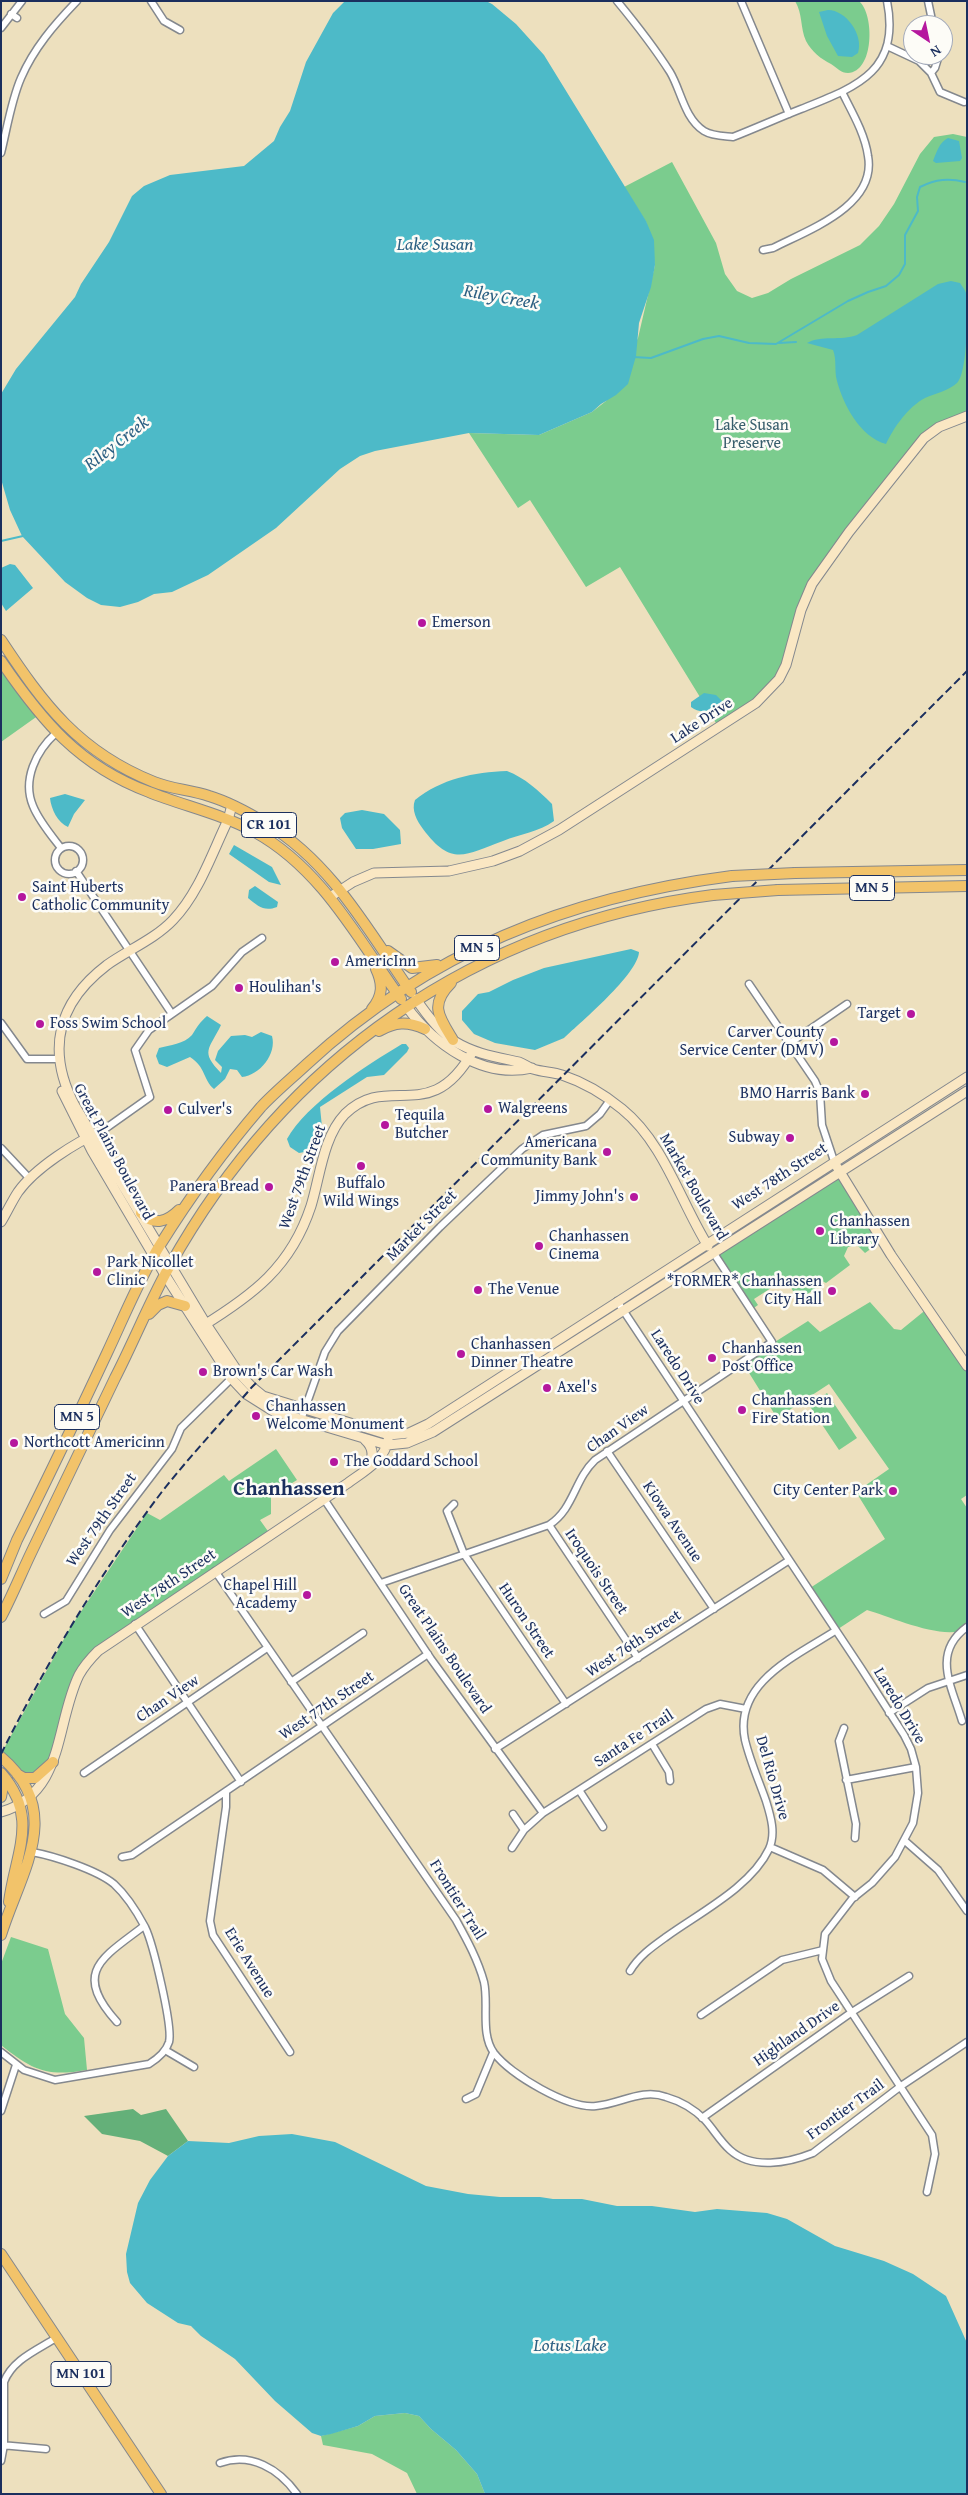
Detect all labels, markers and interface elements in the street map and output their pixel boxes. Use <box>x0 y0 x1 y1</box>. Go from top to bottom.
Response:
north arrow <box>903 15 953 65</box>
text: N <box>926 41 945 63</box>
water label: Lake Susan <box>397 234 473 256</box>
water label: Riley Creek <box>462 281 540 315</box>
water label: Riley Creek <box>81 412 153 476</box>
park label: Lake Susan Preserve <box>715 416 789 454</box>
place label: Emerson <box>432 613 491 633</box>
marker: Emerson <box>416 617 428 629</box>
street label: Lake Drive <box>667 694 737 748</box>
road number: CR 101 <box>242 812 296 838</box>
road number: MN 5 <box>850 876 894 900</box>
place label: Saint Huberts Catholic Community <box>32 878 169 916</box>
marker: Saint Huberts Catholic Community <box>16 891 28 903</box>
road number: MN 5 <box>454 936 500 960</box>
place label: AmericInn <box>345 952 416 972</box>
marker: AmericInn <box>329 956 341 968</box>
place label: Houlihan's <box>249 978 321 998</box>
marker: Houlihan's <box>233 982 245 994</box>
place label: Target <box>857 1004 901 1024</box>
marker: Target <box>905 1008 917 1020</box>
place label: Foss Swim School <box>50 1014 166 1034</box>
marker: Foss Swim School <box>34 1018 46 1030</box>
place label: Carver County Service Center (DMV) <box>679 1023 824 1061</box>
marker: Carver County Service Center (DMV) <box>828 1036 840 1048</box>
street label: Great Plains Boulevard <box>69 1080 157 1224</box>
place label: BMO Harris Bank <box>740 1084 855 1104</box>
marker: BMO Harris Bank <box>859 1088 871 1100</box>
place label: Walgreens <box>498 1099 568 1119</box>
place label: Culver's <box>178 1100 232 1120</box>
marker: Walgreens <box>482 1103 494 1115</box>
marker: Culver's <box>162 1104 174 1116</box>
place label: Tequila Butcher <box>395 1106 448 1144</box>
marker: Tequila Butcher <box>379 1119 391 1131</box>
street label: West 79th Street <box>275 1122 331 1232</box>
place label: Subway <box>729 1128 780 1148</box>
street label: Market Boulevard <box>655 1130 731 1244</box>
marker: Subway <box>784 1132 796 1144</box>
place label: Americana Community Bank <box>481 1133 597 1171</box>
street label: West 78th Street <box>729 1139 831 1215</box>
marker: Americana Community Bank <box>601 1146 613 1158</box>
marker: Buffalo Wild Wings <box>355 1160 367 1172</box>
place label: Buffalo Wild Wings <box>323 1174 399 1212</box>
place label: Panera Bread <box>170 1177 259 1197</box>
marker: Panera Bread <box>263 1181 275 1193</box>
street label: Market Street <box>383 1187 461 1265</box>
place label: Jimmy John's <box>535 1187 624 1207</box>
marker: Jimmy John's <box>628 1191 640 1203</box>
place label: Chanhassen Library <box>830 1212 910 1250</box>
marker: Chanhassen Library <box>814 1225 826 1237</box>
place label: Chanhassen Cinema <box>549 1227 629 1265</box>
marker: Chanhassen Cinema <box>533 1240 545 1252</box>
place label: Park Nicollet Clinic <box>107 1253 194 1291</box>
marker: Park Nicollet Clinic <box>91 1266 103 1278</box>
place label: *FORMER* Chanhassen City Hall <box>667 1272 822 1310</box>
place label: The Venue <box>488 1280 559 1300</box>
marker: The Venue <box>472 1284 484 1296</box>
marker: *FORMER* Chanhassen City Hall <box>826 1285 838 1297</box>
street label: Laredo Drive <box>646 1326 708 1408</box>
place label: Chanhassen Dinner Theatre <box>471 1335 573 1373</box>
place label: Chanhassen Post Office <box>722 1339 802 1377</box>
marker: Chanhassen Dinner Theatre <box>455 1348 467 1360</box>
marker: Chanhassen Post Office <box>706 1352 718 1364</box>
place label: Brown's Car Wash <box>213 1362 333 1382</box>
marker: Brown's Car Wash <box>197 1366 209 1378</box>
place label: Axel's <box>557 1378 597 1398</box>
marker: Axel's <box>541 1382 553 1394</box>
place label: Chanhassen Fire Station <box>752 1391 832 1429</box>
place label: Chanhassen Welcome Monument <box>266 1397 404 1435</box>
street label: Chan View <box>583 1401 653 1457</box>
road number: MN 5 <box>54 1404 100 1430</box>
marker: Chanhassen Fire Station <box>736 1404 748 1416</box>
marker: Chanhassen Welcome Monument <box>250 1410 262 1422</box>
place label: Northcott Americinn <box>24 1433 165 1453</box>
marker: Northcott Americinn <box>8 1437 20 1449</box>
place label: The Goddard School <box>344 1452 478 1472</box>
marker: The Goddard School <box>328 1456 340 1468</box>
street label: West 79th Street <box>63 1469 141 1571</box>
district label: Chanhassen <box>233 1477 345 1503</box>
street label: Kiowa Avenue <box>638 1478 706 1566</box>
place label: City Center Park <box>773 1481 883 1501</box>
marker: City Center Park <box>887 1485 899 1497</box>
street label: Iroquois Street <box>560 1525 632 1619</box>
street label: West 78th Street <box>118 1545 220 1623</box>
place label: Chapel Hill Academy <box>224 1576 297 1614</box>
street label: Huron Street <box>494 1580 558 1662</box>
street label: Great Plains Boulevard <box>394 1581 494 1717</box>
marker: Chapel Hill Academy <box>301 1589 313 1601</box>
street label: West 76th Street <box>583 1606 685 1682</box>
street label: Laredo Drive <box>869 1664 929 1748</box>
street label: West 77th Street <box>276 1667 378 1745</box>
street label: Chan View <box>133 1671 203 1727</box>
street label: Santa Fe Trail <box>591 1706 677 1772</box>
street label: Del Rio Drive <box>751 1734 793 1822</box>
street label: Frontier Trail <box>425 1856 489 1944</box>
street label: Erie Avenue <box>220 1924 278 2002</box>
street label: Highland Drive <box>750 1997 844 2071</box>
street label: Frontier Trail <box>804 2075 888 2145</box>
water label: Lotus Lake <box>534 2335 606 2357</box>
road number: MN 101 <box>51 2362 111 2386</box>

